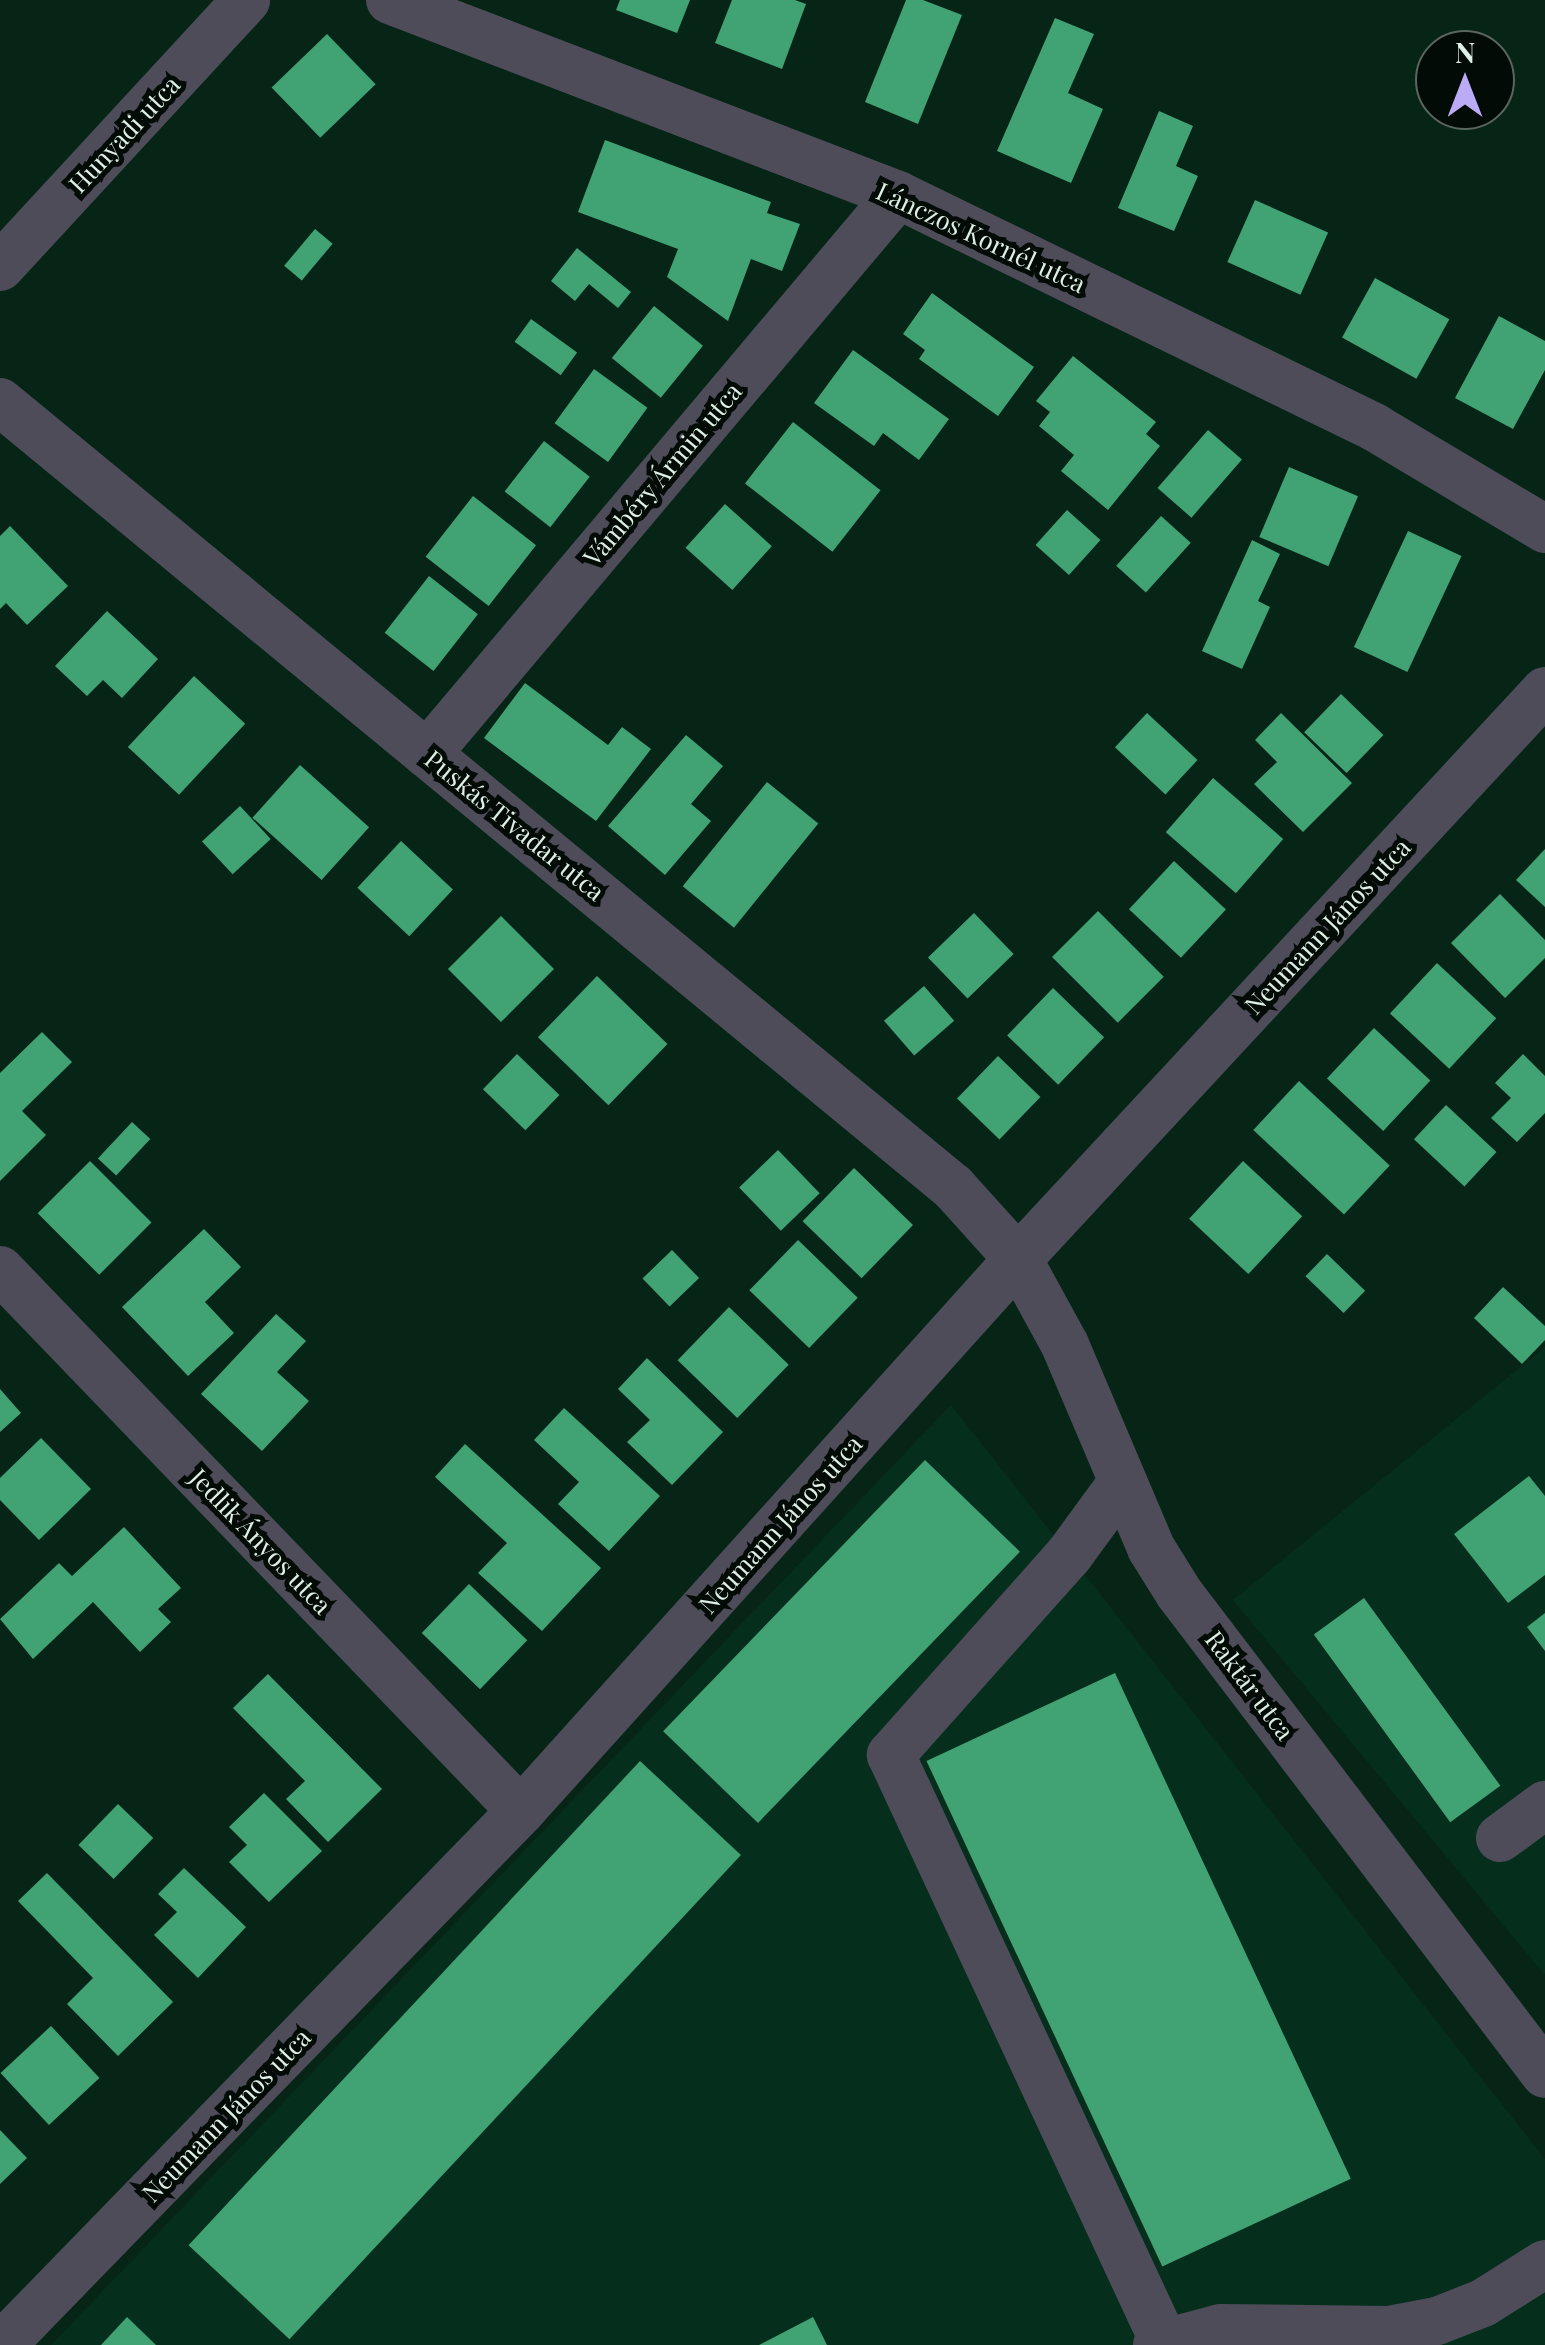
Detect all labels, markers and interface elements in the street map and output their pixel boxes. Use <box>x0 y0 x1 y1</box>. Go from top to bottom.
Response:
north arrow <box>1415 30 1515 130</box>
text: N <box>1455 33 1475 70</box>
street label: Hunyadi utca <box>62 69 186 199</box>
street label: Lánczos Kornél utca <box>872 175 1090 299</box>
street label: Vámbéry Ármin utca <box>576 376 748 572</box>
street label: Puskás Tivadar utca <box>419 743 611 907</box>
street label: Neumann János utca <box>1238 832 1416 1020</box>
street label: Neumann János utca <box>692 1429 868 1619</box>
street label: Jedlik Ányos utca <box>184 1462 338 1620</box>
street label: Raktár utca <box>1199 1624 1301 1746</box>
street label: Neumann János utca <box>136 2022 316 2208</box>

